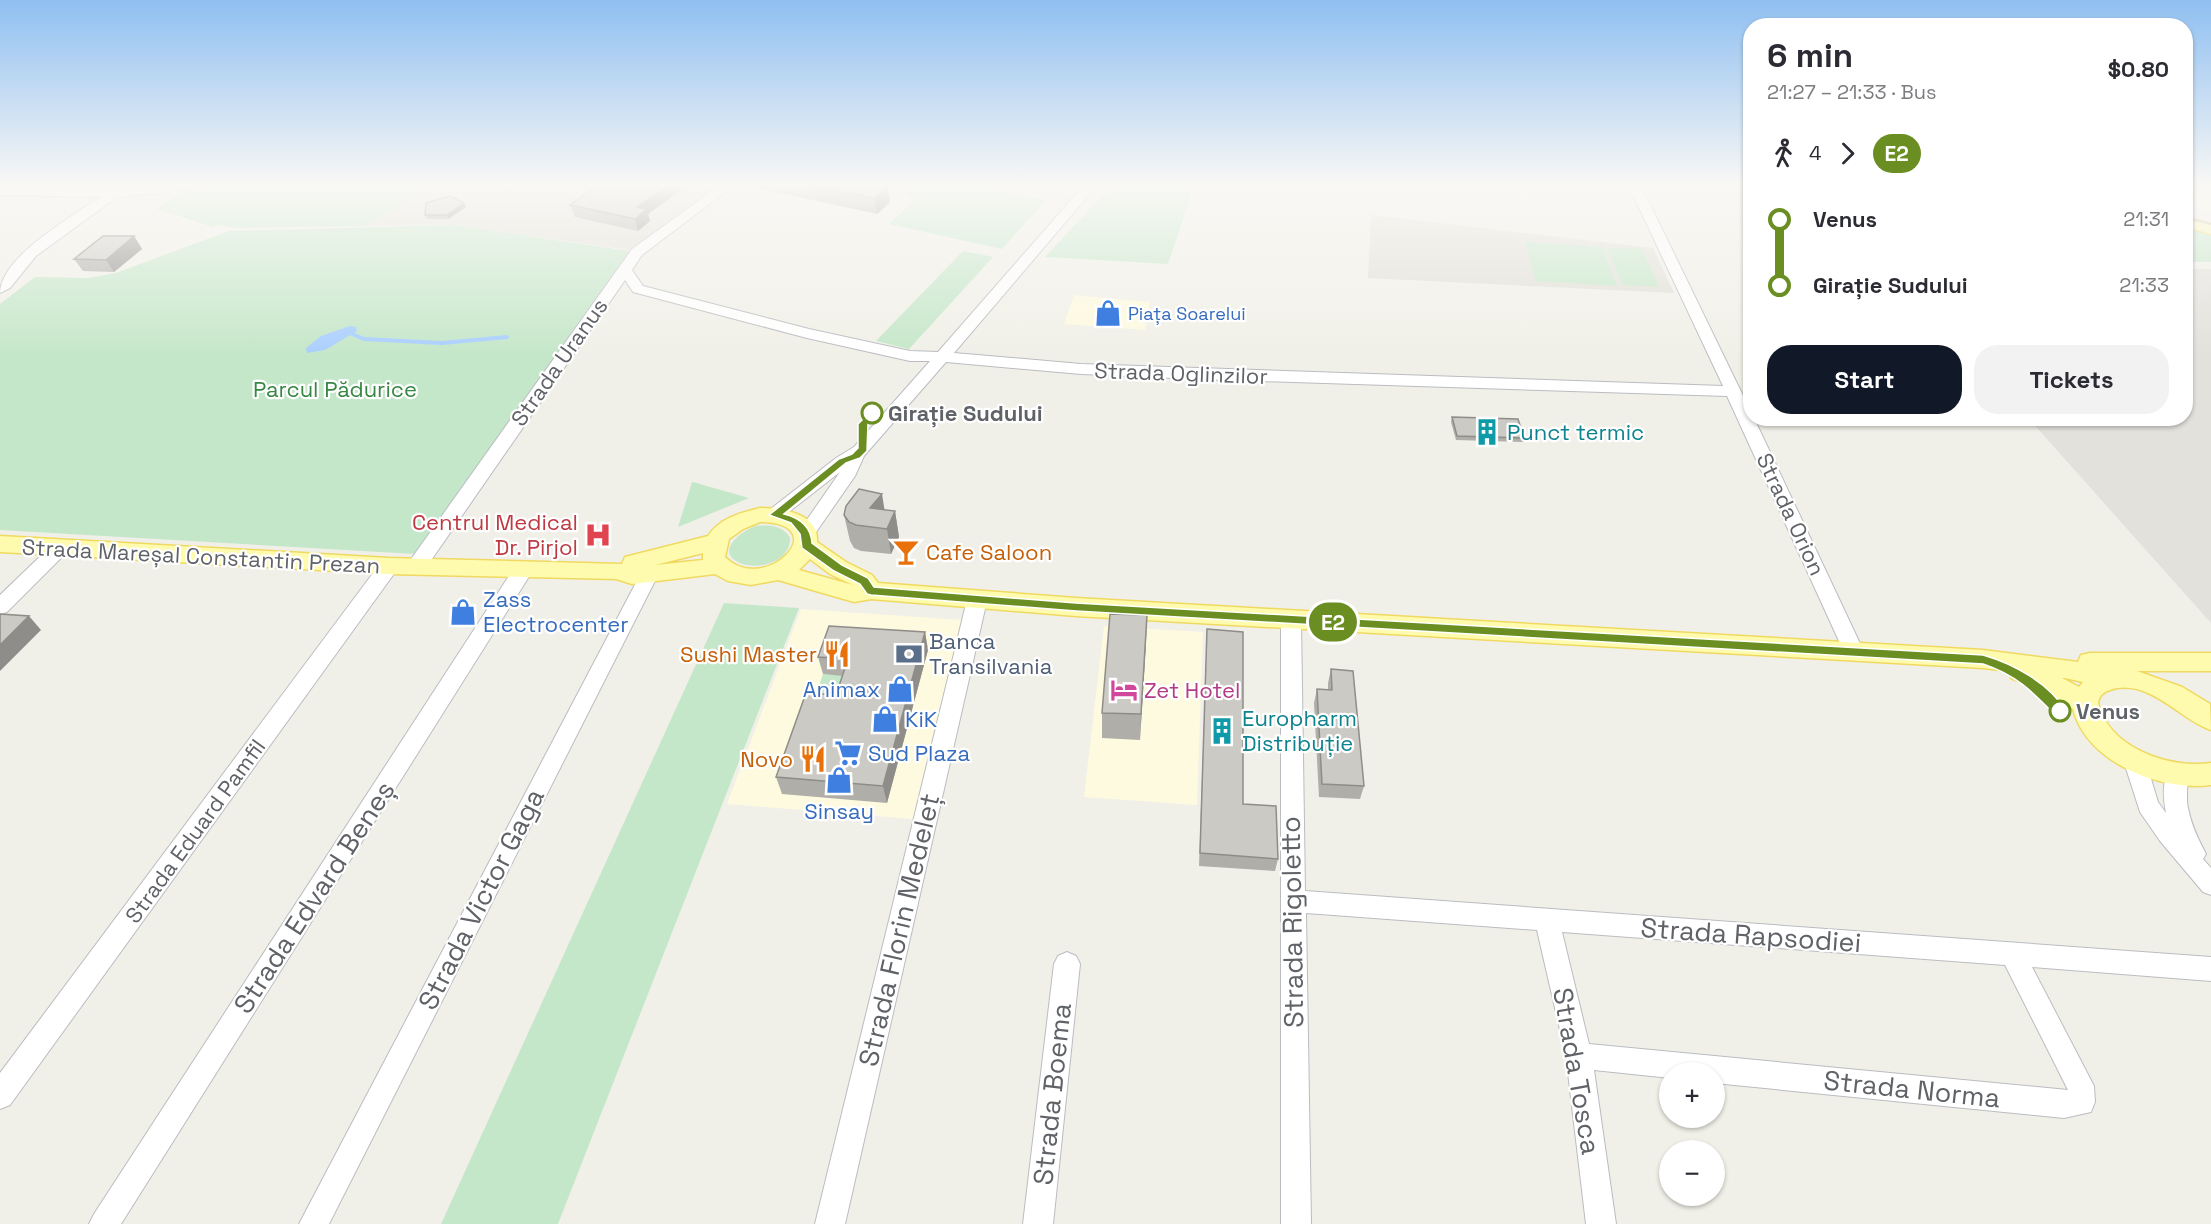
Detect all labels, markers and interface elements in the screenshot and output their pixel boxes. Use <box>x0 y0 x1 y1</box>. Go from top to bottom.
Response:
text: 6 min <box>1767 35 1853 77</box>
text: $0.80 <box>2108 55 2169 83</box>
text: 21:27 – 21:33 · Bus <box>1767 79 1937 105</box>
icon: walk <box>1767 137 1800 170</box>
icon: forward <box>1831 137 1864 170</box>
text: 4 <box>1809 140 1822 166</box>
text: E2 <box>1885 140 1909 167</box>
text: Venus <box>1813 205 1877 233</box>
text: 21:31 <box>2123 206 2169 232</box>
text: Girație Sudului <box>1813 271 1968 299</box>
text: 21:33 <box>2119 272 2169 298</box>
street label: Strada Uranus <box>505 293 613 431</box>
shop icon: Piața Soarelui <box>1093 298 1123 328</box>
place label: Piața Soarelui <box>1128 302 1246 325</box>
button: Start <box>1767 345 1962 414</box>
button: Tickets <box>1974 345 2169 414</box>
street label: Strada Oglinzilor <box>1094 356 1268 390</box>
park label: Parcul Pădurice <box>253 375 417 403</box>
place label: Girație Sudului <box>888 399 1043 428</box>
marker: Girație Sudului <box>861 402 883 424</box>
building icon: Punct termic <box>1472 417 1502 447</box>
place label: Punct termic <box>1507 418 1644 446</box>
street label: Strada Orion <box>1750 448 1832 580</box>
place label: Centrul Medical Dr. Pirjol <box>412 508 578 561</box>
hospital icon: Centrul Medical Dr. Pirjol <box>583 520 613 550</box>
street label: Strada Mareșal Constantin Prezan <box>21 533 381 579</box>
bar icon: Cafe Saloon <box>891 537 921 567</box>
place label: Cafe Saloon <box>926 538 1052 566</box>
place label: Zass Electrocenter <box>483 585 629 638</box>
shop icon: Zass Electrocenter <box>448 597 478 627</box>
line badge: E2 <box>1306 602 1360 642</box>
text: E2 <box>1321 609 1345 636</box>
place label: Banca Transilvania <box>929 627 1053 680</box>
restaurant icon: Sushi Master <box>822 639 852 669</box>
bank icon: Banca Transilvania <box>894 639 924 669</box>
place label: Sushi Master <box>680 640 817 668</box>
shop icon: Animax <box>885 674 915 704</box>
place label: Animax <box>803 675 880 703</box>
hotel icon: Zet Hotel <box>1109 675 1139 705</box>
place label: Zet Hotel <box>1144 676 1240 704</box>
place label: Venus <box>2076 697 2140 725</box>
marker: Venus <box>2049 700 2071 722</box>
shop icon: KiK <box>870 704 900 734</box>
place label: Europharm Distribuție <box>1242 704 1357 757</box>
place label: KiK <box>905 705 938 733</box>
building icon: Europharm Distribuție <box>1207 716 1237 746</box>
street label: Strada Eduard Pamfil <box>119 733 271 929</box>
supermarket icon: Sud Plaza <box>833 738 863 768</box>
place label: Sud Plaza <box>868 739 970 767</box>
restaurant icon: Novo <box>798 744 828 774</box>
place label: Novo <box>740 745 793 773</box>
shop icon: Sinsay <box>824 765 854 795</box>
street label: Strada Edvard Beneș <box>226 774 402 1020</box>
street label: Strada Victor Gaga <box>410 782 552 1016</box>
street label: Strada Florin Medeleț <box>851 790 947 1070</box>
place label: Sinsay <box>804 797 874 825</box>
street label: Strada Rigoletto <box>1273 816 1311 1028</box>
street label: Strada Rapsodiei <box>1639 910 1863 960</box>
street label: Strada Tosca <box>1545 985 1609 1157</box>
street label: Strada Boema <box>1025 1001 1079 1187</box>
map controls <box>1659 1062 1725 1206</box>
button: + <box>1659 1062 1725 1128</box>
street label: Strada Norma <box>1822 1062 2002 1116</box>
button: − <box>1659 1140 1725 1206</box>

